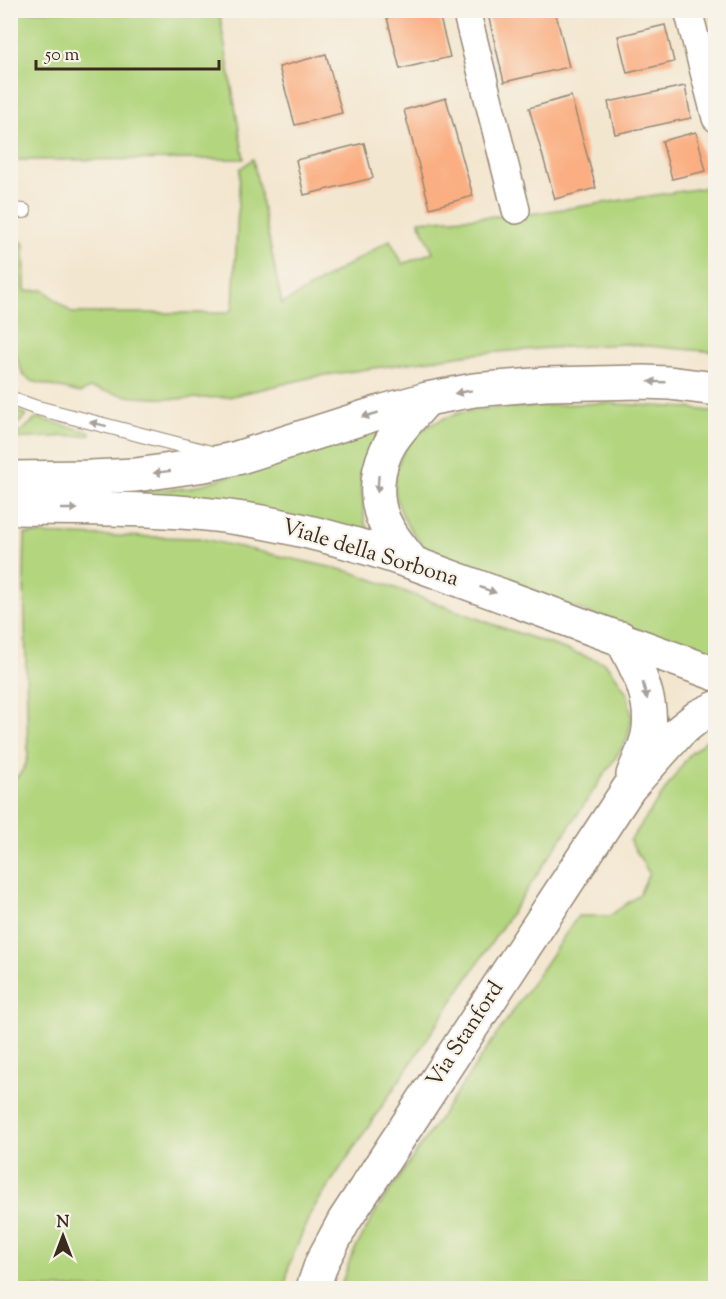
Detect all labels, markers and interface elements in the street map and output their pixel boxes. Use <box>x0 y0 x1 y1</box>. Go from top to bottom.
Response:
scale bar <box>36 33 219 71</box>
text: 50 m <box>44 43 80 69</box>
one-way arrow <box>648 377 667 387</box>
one-way arrow <box>453 388 472 397</box>
one-way arrow <box>361 411 379 420</box>
one-way arrow <box>89 418 108 428</box>
one-way arrow <box>153 467 172 476</box>
one-way arrow <box>374 475 383 494</box>
one-way arrow <box>59 504 78 514</box>
street label: Viale della Sorbona <box>278 512 462 596</box>
one-way arrow <box>479 586 497 596</box>
one-way arrow <box>640 682 650 701</box>
street label: Via Stanford <box>420 975 512 1095</box>
north arrow <box>33 1206 93 1266</box>
text: N <box>57 1212 70 1235</box>

